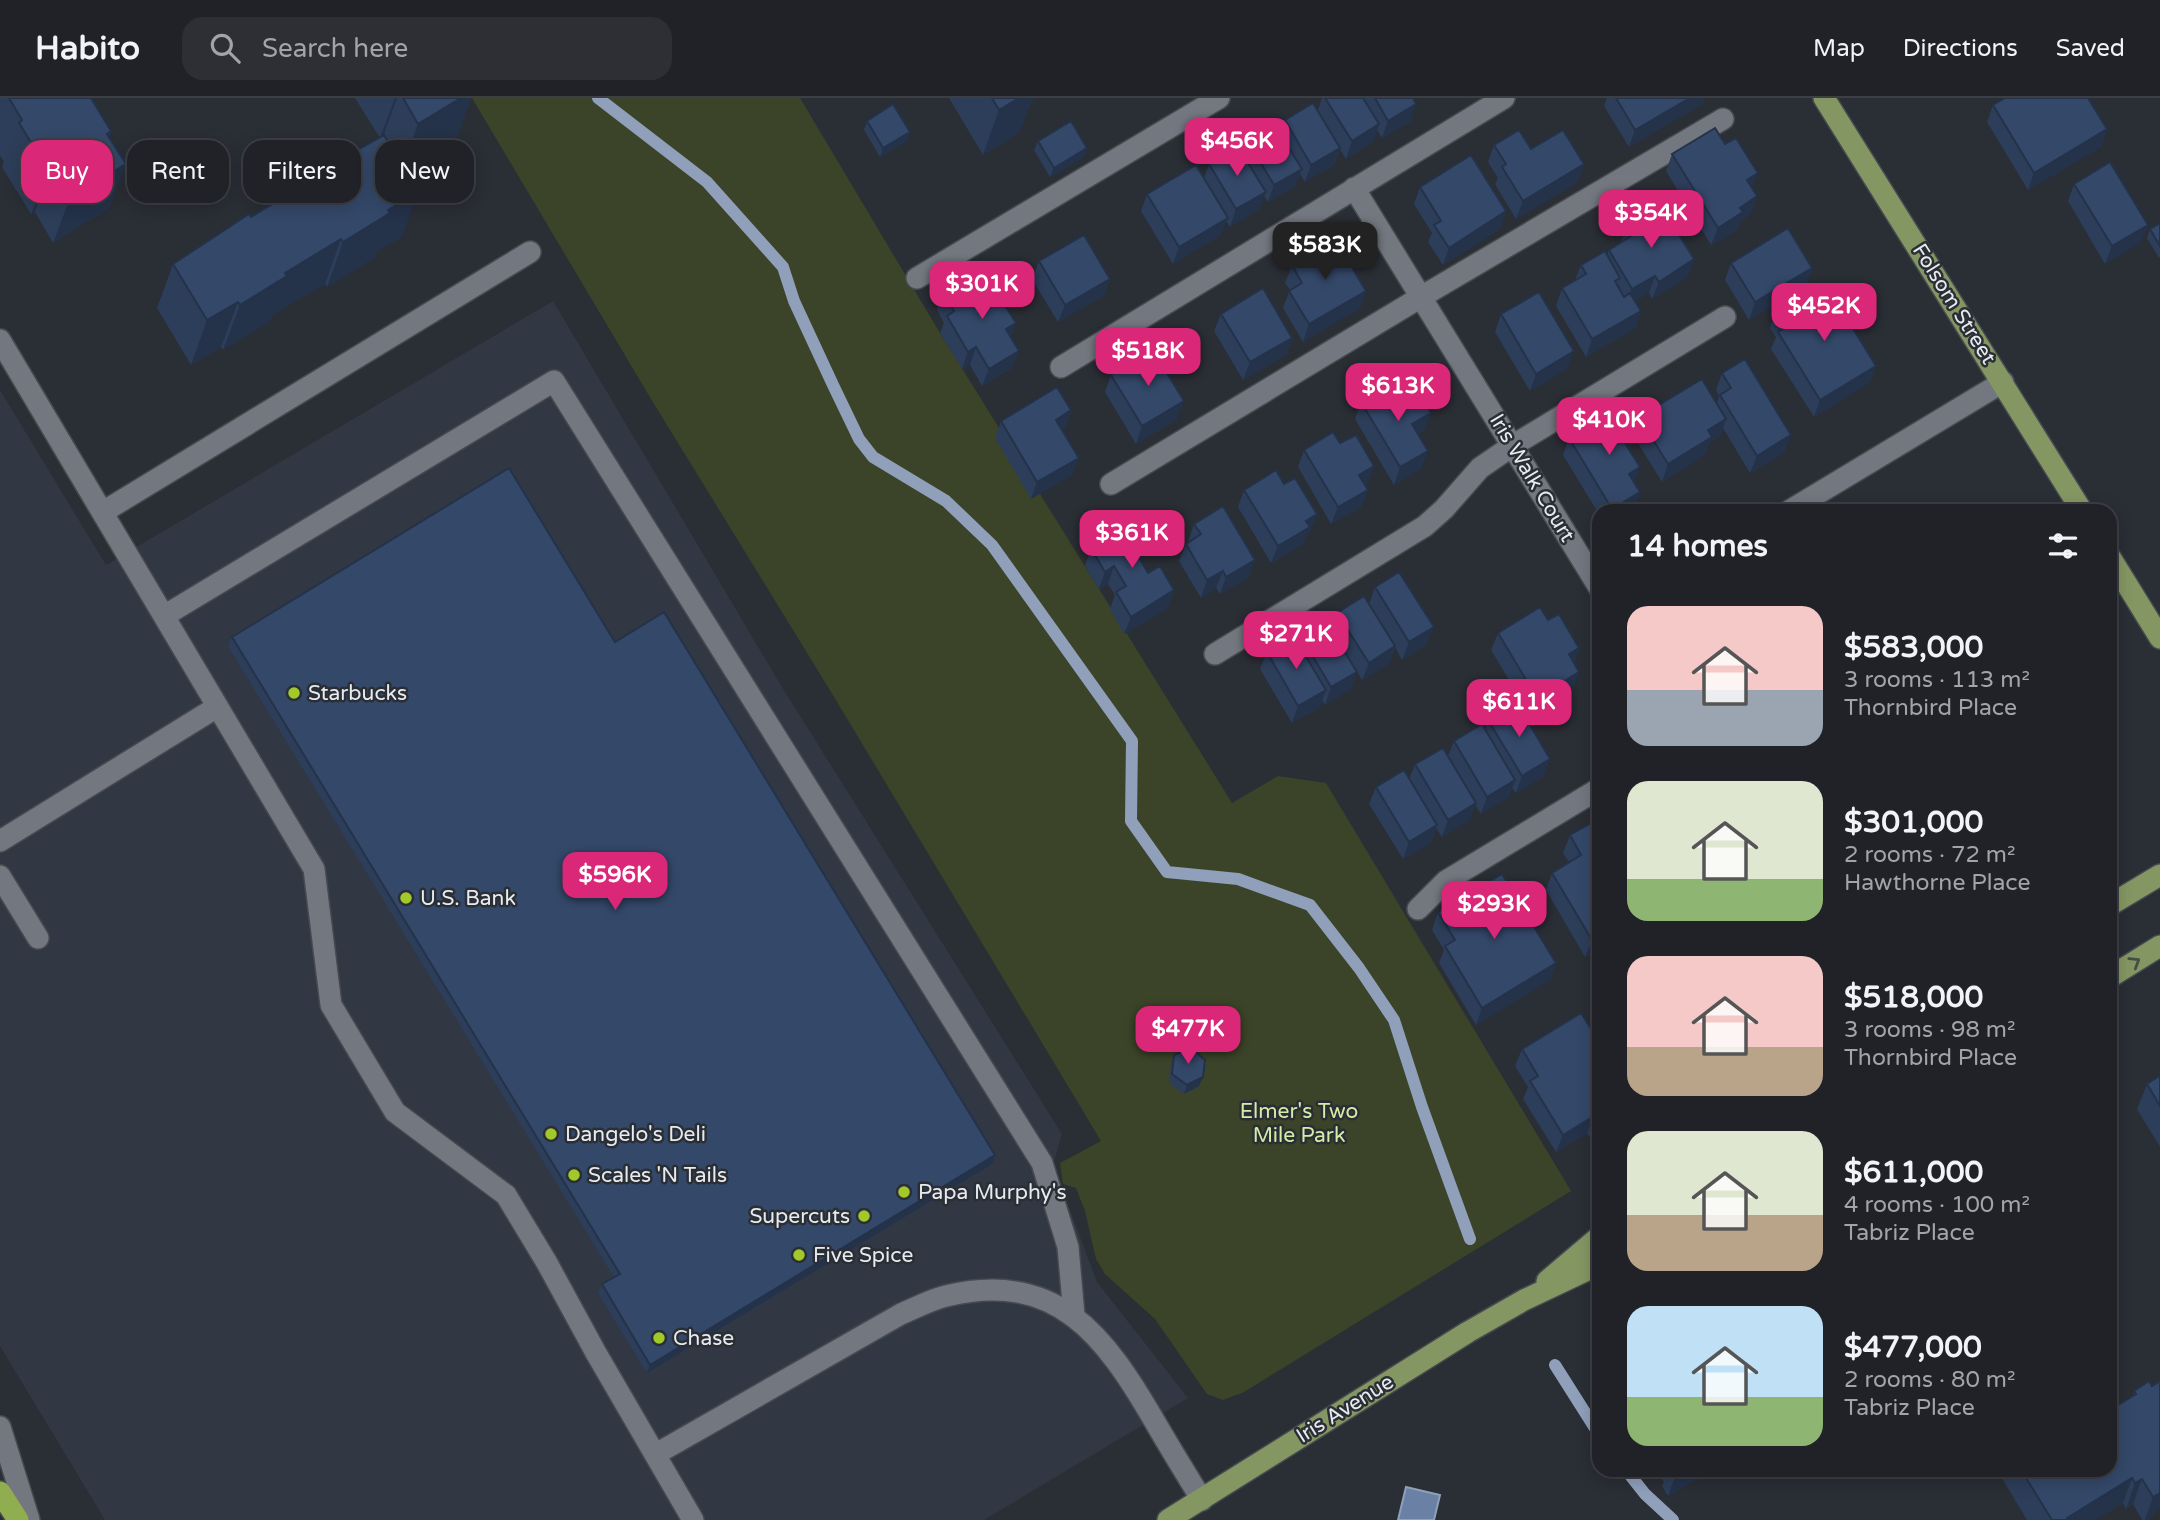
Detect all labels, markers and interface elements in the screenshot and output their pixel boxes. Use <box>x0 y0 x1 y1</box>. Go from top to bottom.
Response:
search box <box>182 17 672 80</box>
text: Habito <box>35 29 140 68</box>
icon: search <box>206 29 244 67</box>
text: Search here <box>262 33 408 64</box>
text: Map <box>1813 34 1865 63</box>
text: Directions <box>1903 34 2018 63</box>
text: Saved <box>2056 34 2125 63</box>
pin: $456K <box>1188 118 1286 178</box>
text: $456K <box>1201 127 1273 155</box>
chip: Buy <box>21 140 113 203</box>
chip: Rent <box>127 140 229 203</box>
chip: Filters <box>243 140 361 203</box>
chip: New <box>375 140 474 203</box>
pin: $354K <box>1602 190 1700 250</box>
text: $354K <box>1615 199 1687 227</box>
pin: $583K <box>1276 222 1374 282</box>
text: $583K <box>1289 231 1361 259</box>
street label: Folsom Street <box>1907 239 2001 369</box>
pin: $301K <box>933 262 1031 321</box>
text: $301K <box>946 270 1018 298</box>
pin: $452K <box>1775 284 1873 343</box>
text: $452K <box>1788 292 1860 320</box>
pin: $518K <box>1099 328 1197 388</box>
text: $518K <box>1112 337 1184 365</box>
pin: $613K <box>1349 364 1447 423</box>
text: $613K <box>1362 372 1434 400</box>
pin: $410K <box>1560 398 1658 457</box>
text: $410K <box>1573 406 1645 434</box>
street label: Iris Walk Court <box>1484 410 1580 546</box>
pin: $361K <box>1083 510 1181 570</box>
text: $361K <box>1096 519 1168 547</box>
icon: filters <box>2044 527 2082 565</box>
text: 14 homes <box>1627 528 1768 565</box>
pin: $271K <box>1247 612 1345 671</box>
text: $271K <box>1260 620 1332 648</box>
text: $583,000 <box>1844 629 1983 666</box>
icon: home <box>1683 634 1767 718</box>
text: 3 rooms · 113 m² <box>1844 666 2030 694</box>
pin: $611K <box>1470 680 1568 739</box>
place label: Starbucks <box>308 681 407 706</box>
marker: Starbucks <box>286 685 302 701</box>
text: $611K <box>1483 688 1555 716</box>
text: Thornbird Place <box>1844 694 2017 722</box>
text: $301,000 <box>1844 804 1983 841</box>
icon: home <box>1683 809 1767 893</box>
text: 2 rooms · 72 m² <box>1844 841 2015 869</box>
pin: $596K <box>566 852 664 912</box>
text: $596K <box>579 861 651 889</box>
text: Hawthorne Place <box>1844 869 2031 897</box>
pin: $293K <box>1445 882 1543 941</box>
place label: U.S. Bank <box>420 886 516 911</box>
marker: U.S. Bank <box>398 890 414 906</box>
text: $293K <box>1458 890 1530 918</box>
one-way arrow <box>2128 957 2141 970</box>
text: $518,000 <box>1844 979 1983 1016</box>
icon: home <box>1683 984 1767 1068</box>
pin: $477K <box>1139 1006 1237 1066</box>
text: $477K <box>1152 1015 1224 1043</box>
text: 3 rooms · 98 m² <box>1844 1016 2015 1044</box>
text: Thornbird Place <box>1844 1044 2017 1072</box>
park label: Elmer's Two Mile Park <box>1240 1099 1358 1148</box>
place label: Dangelo's Deli <box>565 1122 706 1147</box>
marker: Dangelo's Deli <box>543 1126 559 1142</box>
text: $611,000 <box>1844 1154 1983 1191</box>
icon: home <box>1683 1159 1767 1243</box>
place label: Scales 'N Tails <box>588 1163 727 1188</box>
marker: Scales 'N Tails <box>566 1167 582 1183</box>
place label: Papa Murphy's <box>918 1180 1067 1205</box>
marker: Papa Murphy's <box>896 1184 912 1200</box>
text: 4 rooms · 100 m² <box>1844 1191 2030 1219</box>
place label: Supercuts <box>750 1204 850 1229</box>
marker: Supercuts <box>856 1208 872 1224</box>
text: Tabriz Place <box>1844 1219 1975 1247</box>
place label: Five Spice <box>813 1243 913 1268</box>
marker: Five Spice <box>791 1247 807 1263</box>
place label: Chase <box>673 1326 734 1351</box>
text: $477,000 <box>1844 1329 1982 1366</box>
marker: Chase <box>651 1330 667 1346</box>
icon: home <box>1683 1334 1767 1418</box>
text: 2 rooms · 80 m² <box>1844 1366 2015 1394</box>
street label: Iris Avenue <box>1292 1369 1398 1449</box>
text: Tabriz Place <box>1844 1394 1975 1422</box>

